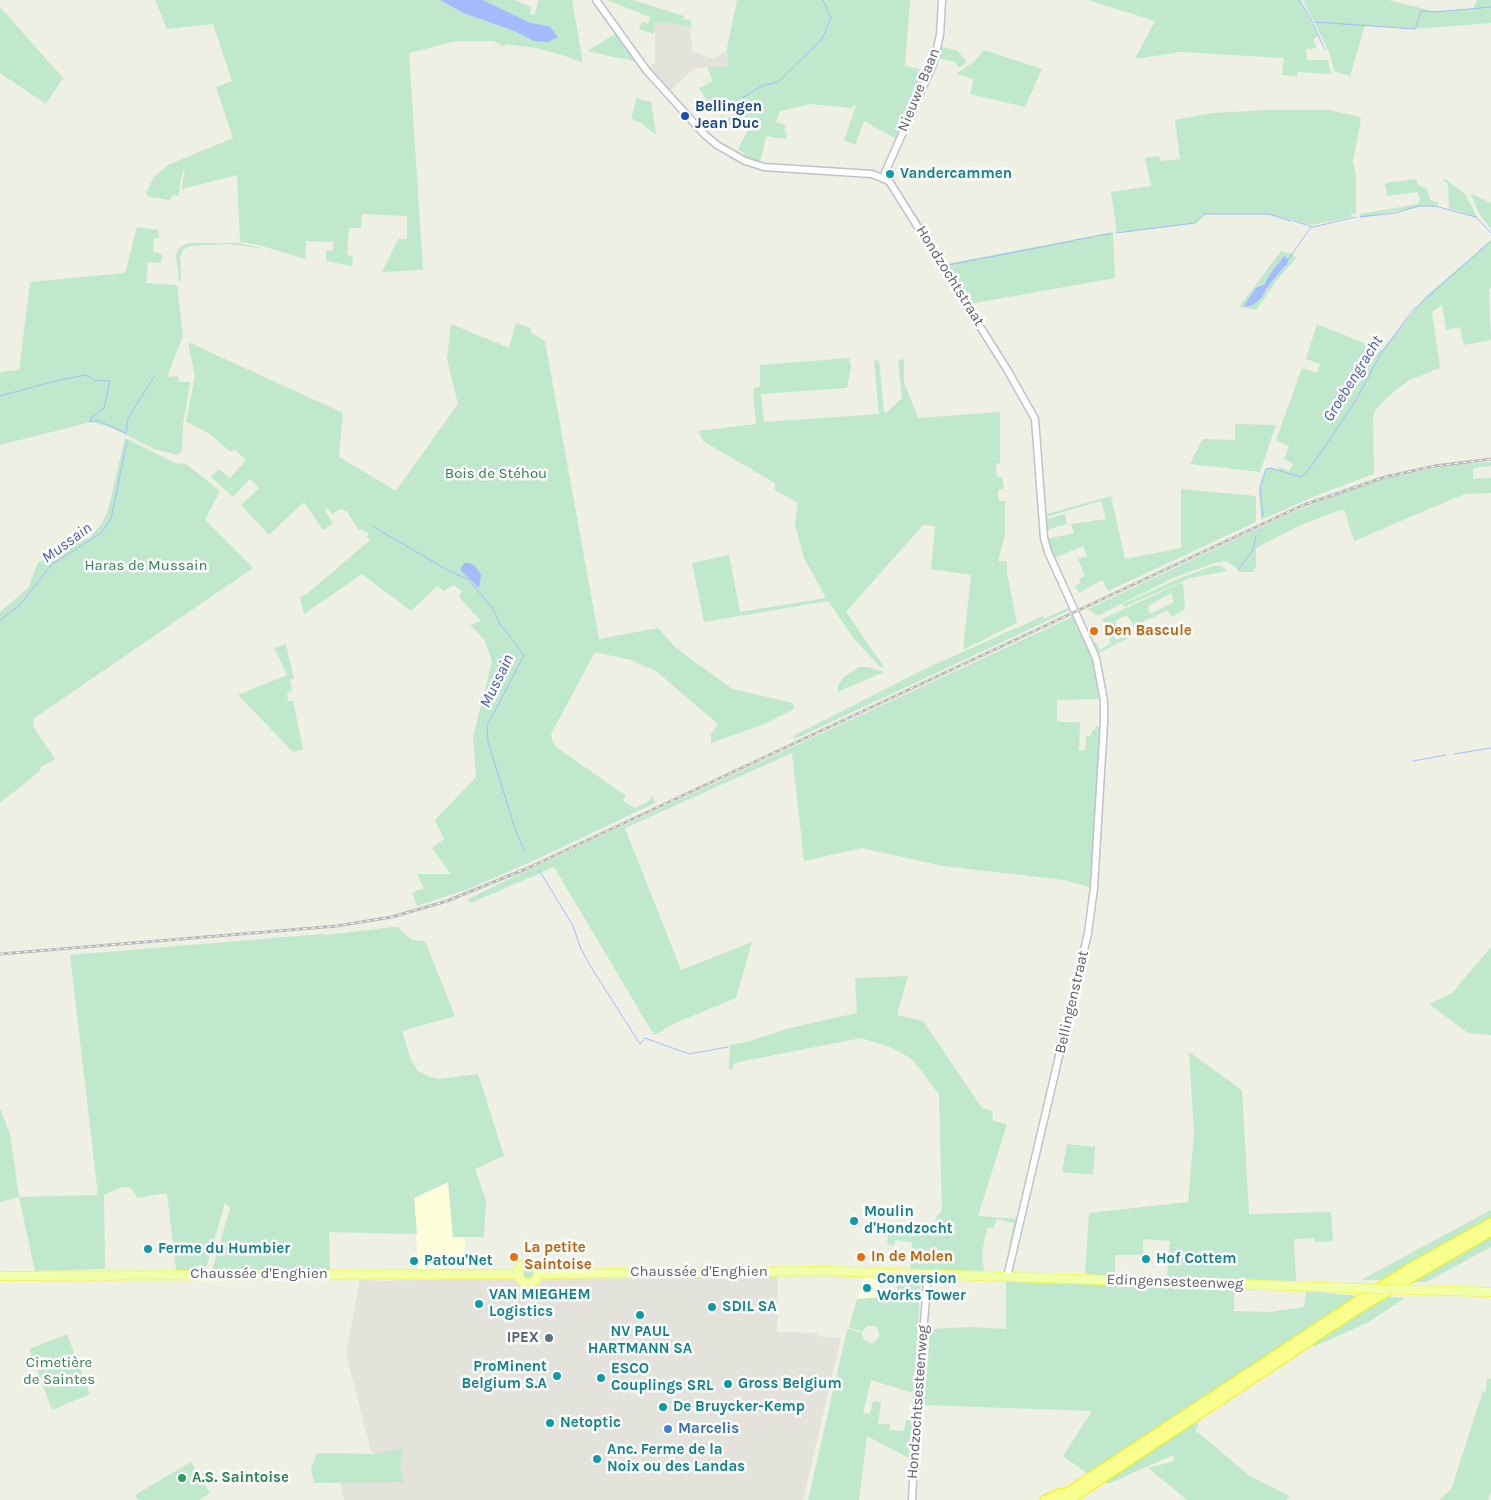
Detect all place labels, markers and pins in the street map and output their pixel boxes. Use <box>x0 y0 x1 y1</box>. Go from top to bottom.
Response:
place label: Bellingen Jean Duc <box>695 98 762 133</box>
marker: Bellingen Jean Duc <box>679 110 691 122</box>
place label: Vandercammen <box>900 165 1012 183</box>
marker: Vandercammen <box>884 168 896 180</box>
place label: Den Bascule <box>1104 622 1192 640</box>
marker: Den Bascule <box>1088 625 1100 637</box>
place label: Moulin d'Hondzocht <box>864 1203 953 1238</box>
marker: Moulin d'Hondzocht <box>848 1215 860 1227</box>
place label: La petite Saintoise <box>524 1239 592 1274</box>
place label: Ferme du Humbier <box>158 1240 290 1258</box>
marker: Ferme du Humbier <box>142 1243 154 1255</box>
place label: In de Molen <box>871 1248 953 1266</box>
place label: Hof Cottem <box>1156 1250 1236 1268</box>
marker: La petite Saintoise <box>508 1251 520 1263</box>
marker: In de Molen <box>855 1251 867 1263</box>
place label: Patou'Net <box>424 1252 493 1270</box>
marker: Hof Cottem <box>1140 1253 1152 1265</box>
marker: Patou'Net <box>408 1255 420 1267</box>
place label: Conversion Works Tower <box>877 1270 966 1305</box>
marker: Conversion Works Tower <box>861 1282 873 1294</box>
place label: VAN MIEGHEM Logistics <box>489 1286 591 1321</box>
marker: VAN MIEGHEM Logistics <box>473 1298 485 1310</box>
place label: SDIL SA <box>722 1298 777 1316</box>
marker: SDIL SA <box>706 1301 718 1313</box>
marker: NV PAUL HARTMANN SA <box>634 1309 646 1321</box>
place label: NV PAUL HARTMANN SA <box>588 1323 692 1358</box>
place label: IPEX <box>507 1329 539 1347</box>
marker: IPEX <box>543 1332 555 1344</box>
place label: ProMinent Belgium S.A <box>462 1358 547 1393</box>
place label: ESCO Couplings SRL <box>611 1360 713 1395</box>
marker: ProMinent Belgium S.A <box>551 1370 563 1382</box>
marker: ESCO Couplings SRL <box>595 1372 607 1384</box>
place label: Gross Belgium <box>738 1375 842 1393</box>
marker: Gross Belgium <box>722 1378 734 1390</box>
place label: De Bruycker-Kemp <box>673 1398 805 1416</box>
marker: De Bruycker-Kemp <box>657 1401 669 1413</box>
place label: Netoptic <box>560 1414 621 1432</box>
marker: Netoptic <box>544 1417 556 1429</box>
place label: Marcelis <box>678 1420 739 1438</box>
marker: Marcelis <box>662 1423 674 1435</box>
place label: Anc. Ferme de la Noix ou des Landas <box>607 1441 745 1476</box>
marker: Anc. Ferme de la Noix ou des Landas <box>591 1453 603 1465</box>
place label: A.S. Saintoise <box>192 1469 289 1487</box>
marker: A.S. Saintoise <box>176 1472 188 1484</box>

